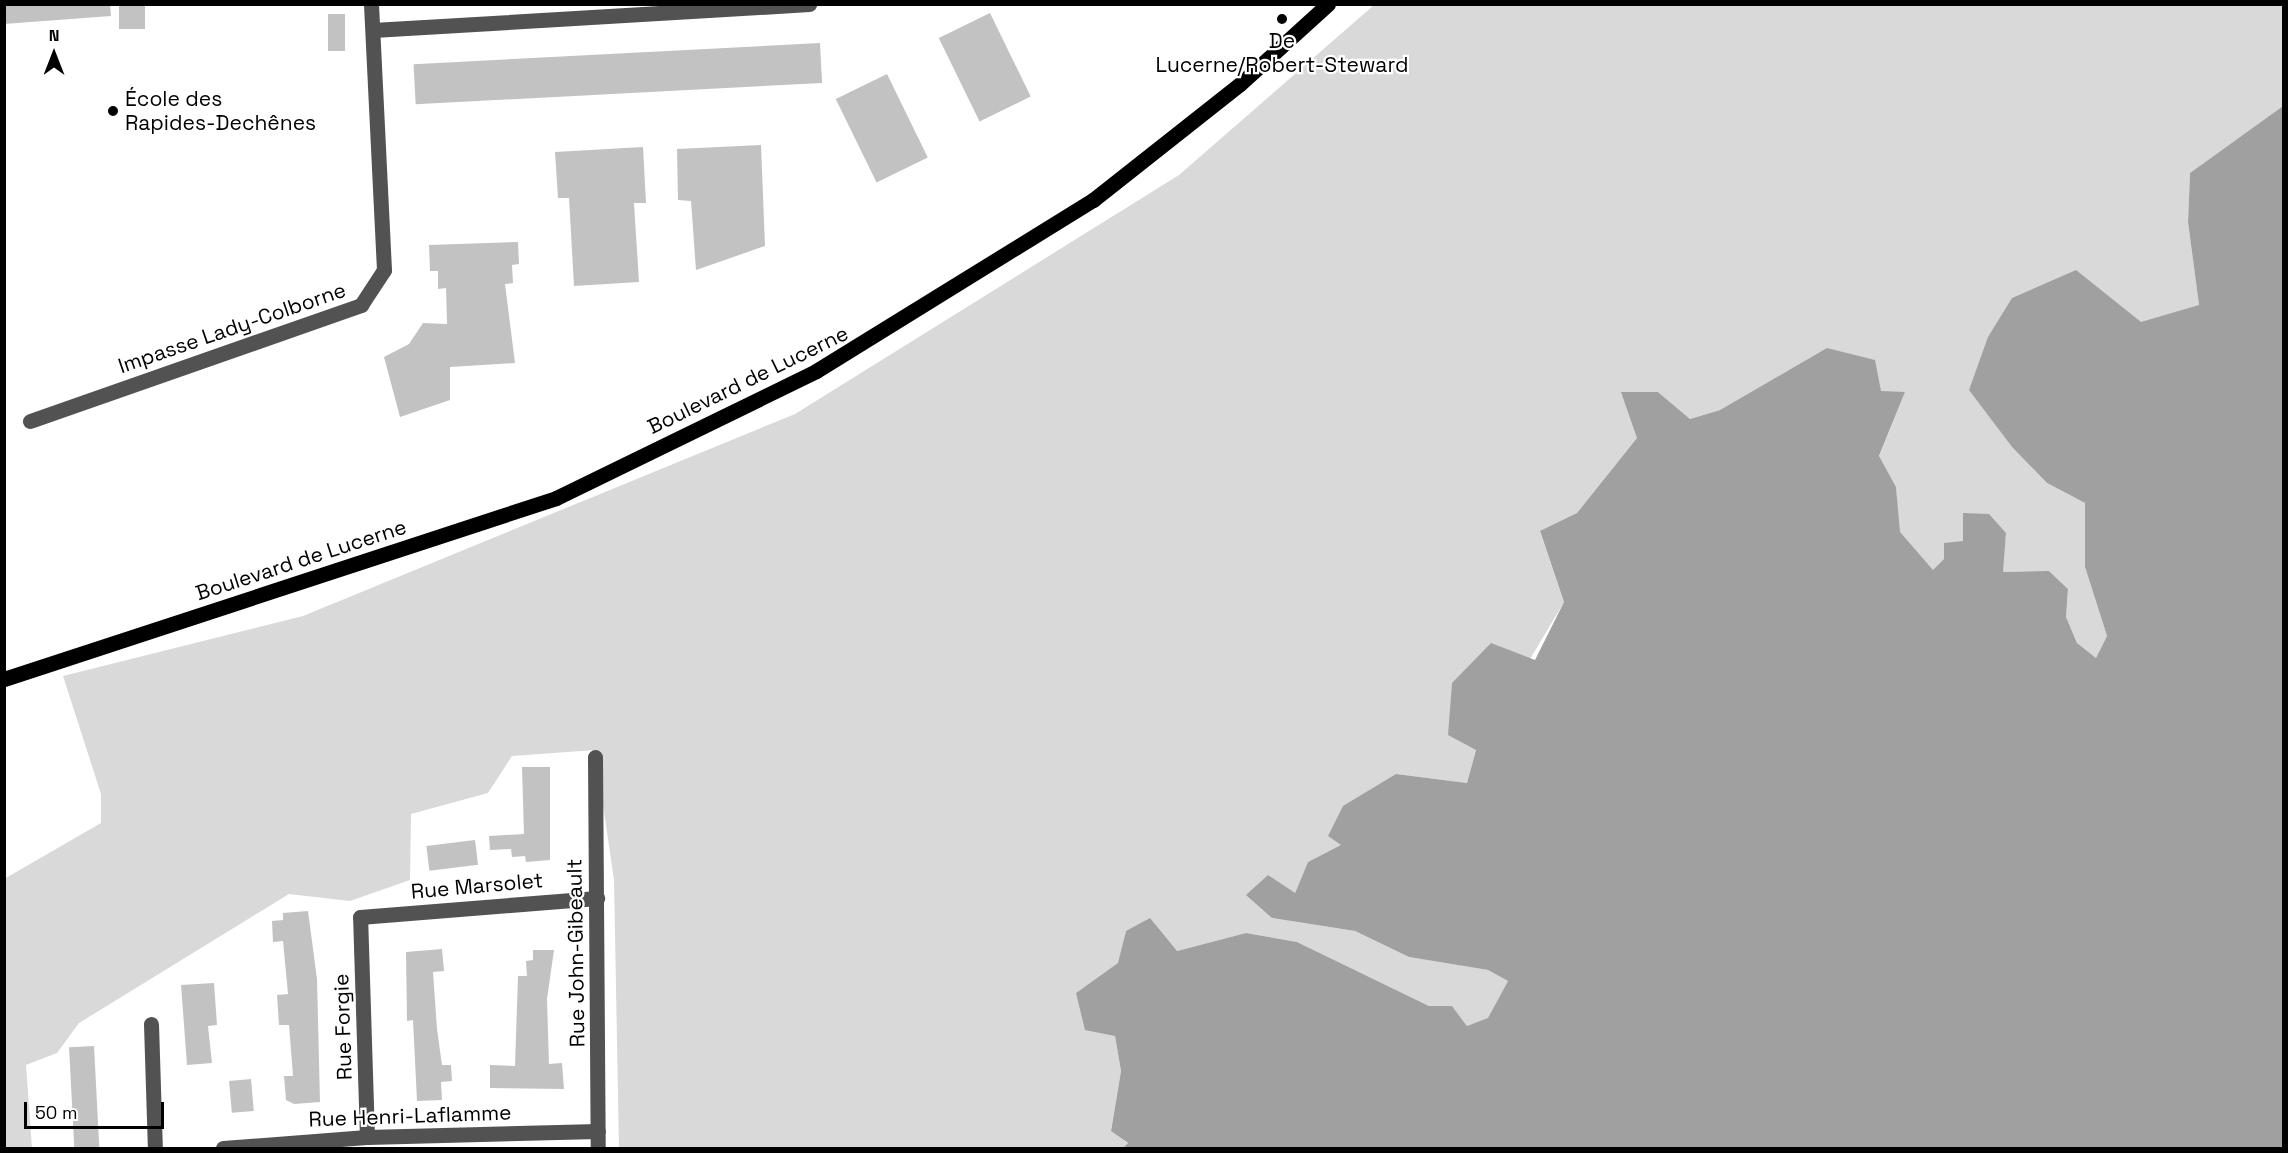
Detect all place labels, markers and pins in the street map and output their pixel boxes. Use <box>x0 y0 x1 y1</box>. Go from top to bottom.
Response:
marker: De Lucerne/Robert-Steward <box>1275 12 1289 26</box>
place label: De Lucerne/Robert-Steward <box>1156 28 1408 78</box>
place label: École des Rapides-Dechênes <box>125 86 316 136</box>
marker: École des Rapides-Dechênes <box>106 104 120 118</box>

